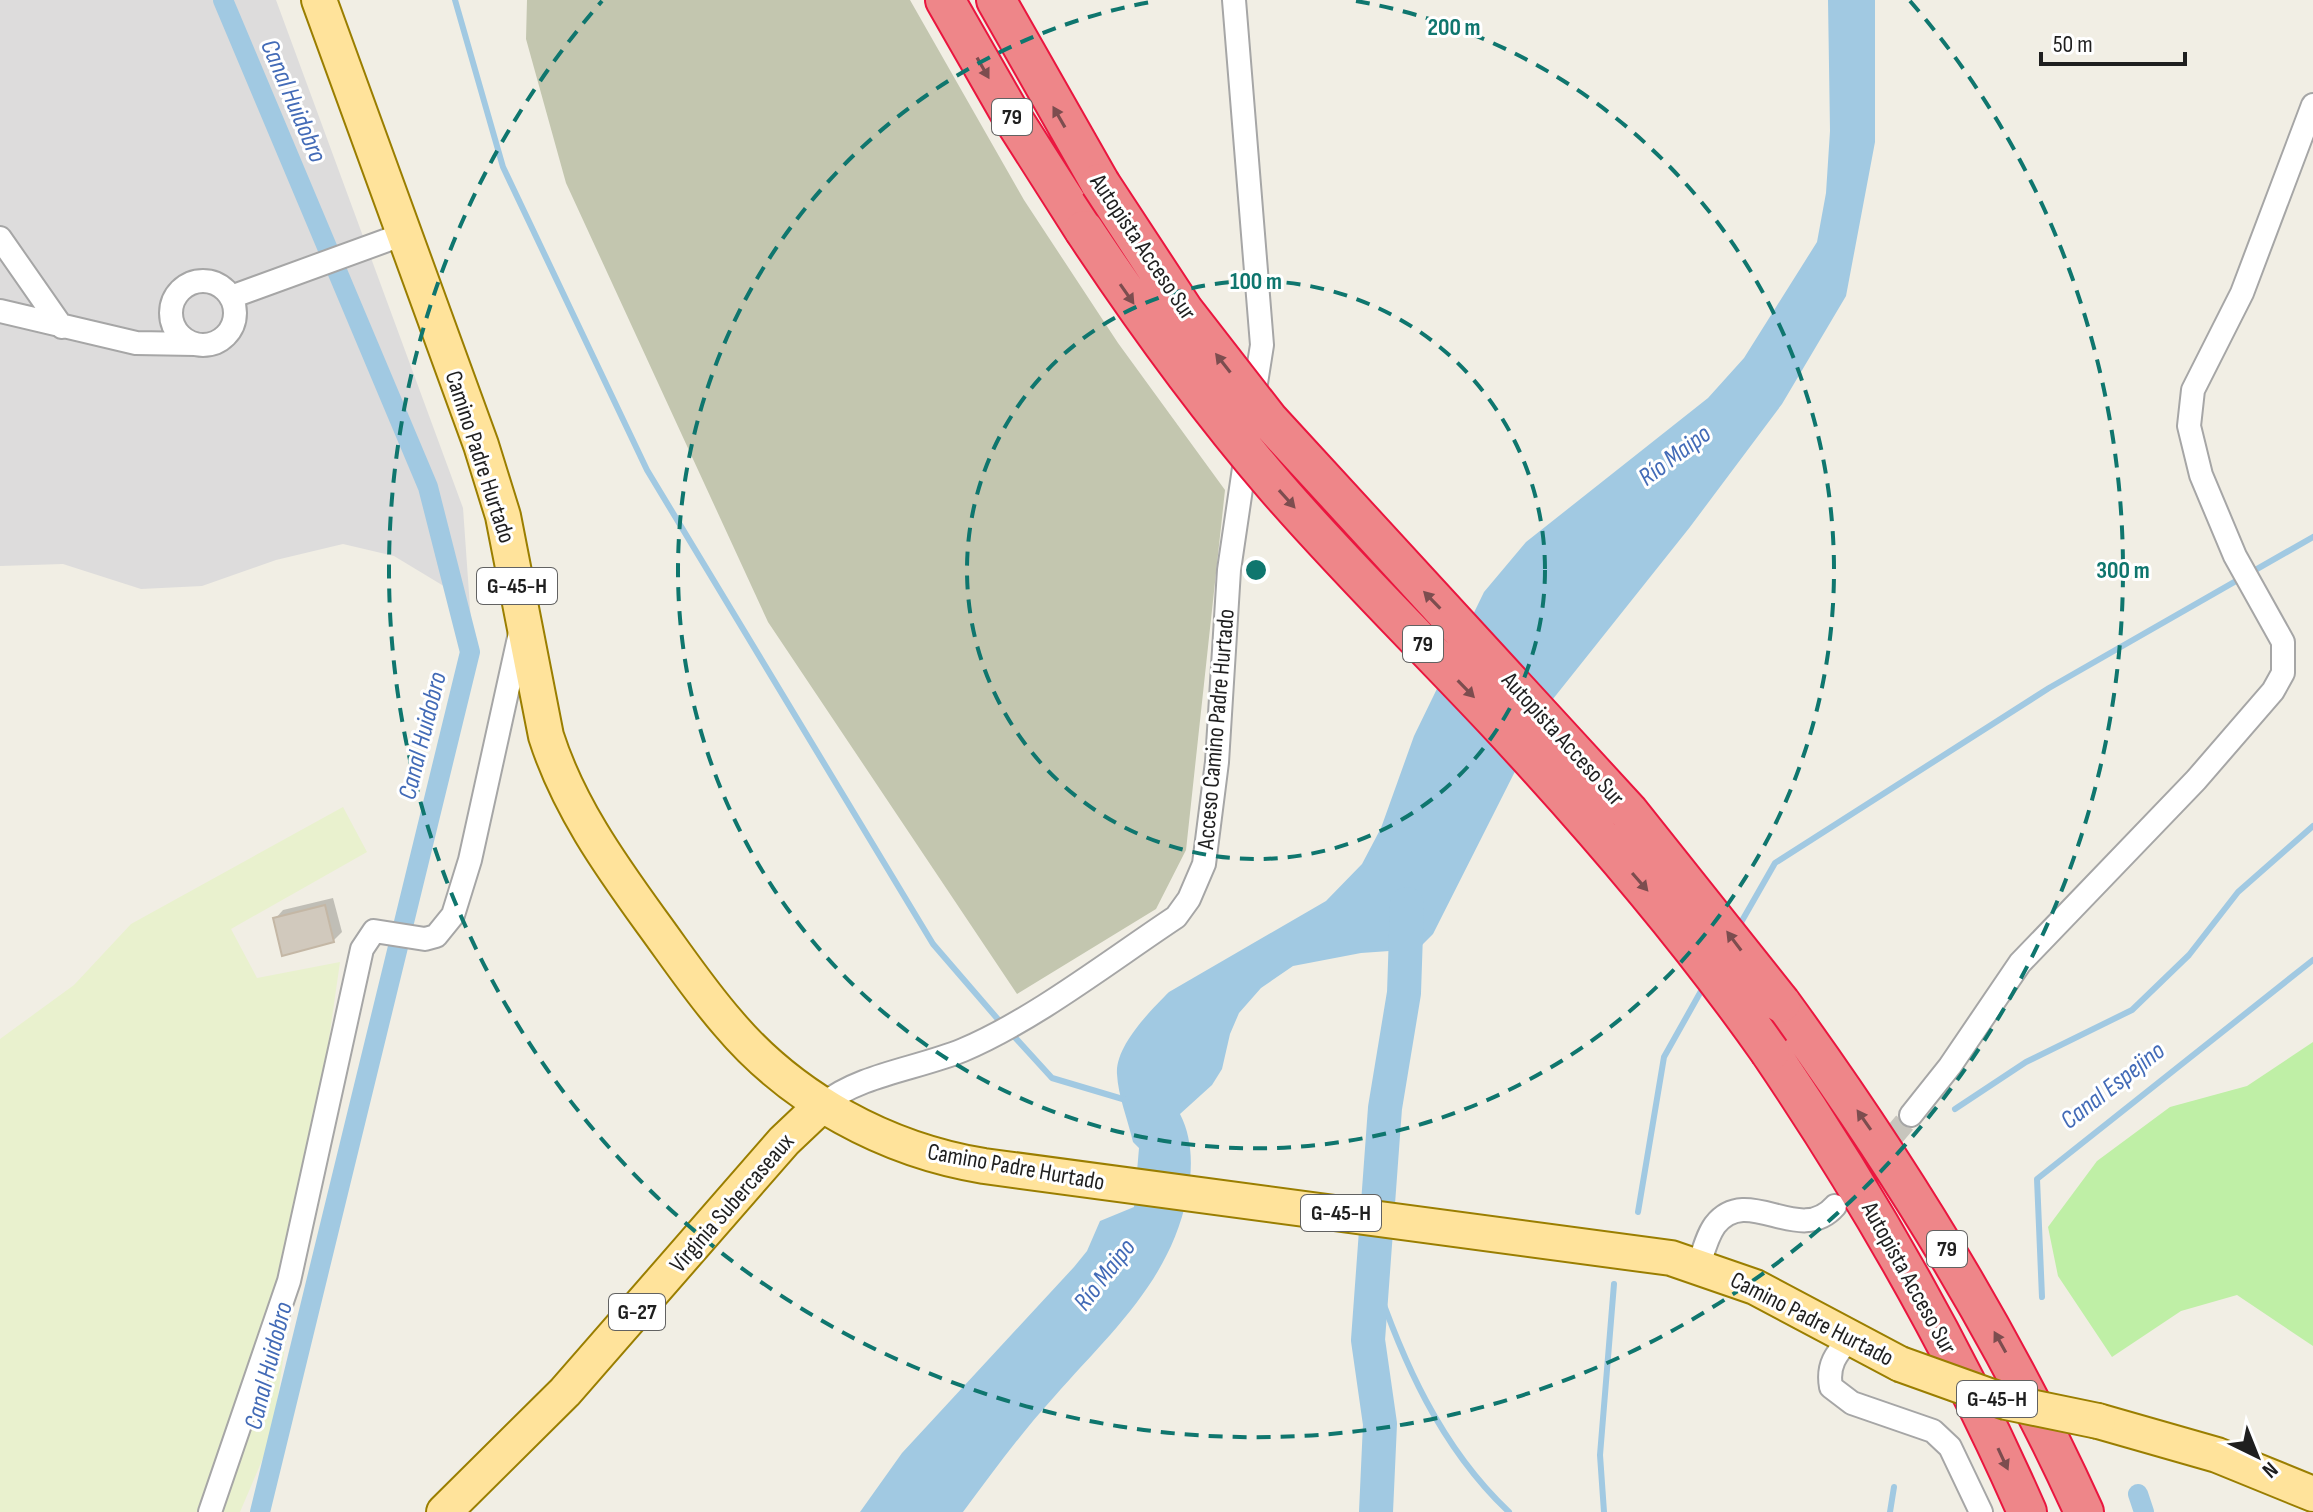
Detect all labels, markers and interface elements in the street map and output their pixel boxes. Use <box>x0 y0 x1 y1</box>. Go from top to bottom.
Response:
text: 200 m <box>1427 13 1481 42</box>
scale bar <box>2041 16 2185 66</box>
text: 50 m <box>2053 30 2093 59</box>
water label: Canal Huidobro <box>253 35 333 167</box>
one-way arrow <box>976 57 990 79</box>
road number: 79 <box>992 99 1032 135</box>
one-way arrow <box>1052 106 1066 128</box>
street label: Autopista Acceso Sur <box>1083 168 1202 325</box>
text: 100 m <box>1230 267 1282 296</box>
one-way arrow <box>1119 284 1134 305</box>
one-way arrow <box>1215 353 1231 373</box>
street label: Camino Padre Hurtado <box>439 367 521 547</box>
water label: Río Maipo <box>1633 419 1718 493</box>
one-way arrow <box>1278 490 1296 509</box>
centre of rings <box>1242 556 1270 584</box>
text: 300 m <box>2096 556 2150 585</box>
road number: G-45-H <box>477 568 557 604</box>
one-way arrow <box>1424 590 1442 609</box>
street label: Acceso Camino Padre Hurtado <box>1191 608 1241 851</box>
road number: 79 <box>1403 626 1443 662</box>
street label: Autopista Acceso Sur <box>1495 666 1631 812</box>
water label: Canal Huidobro <box>392 669 454 803</box>
one-way arrow <box>1456 679 1474 698</box>
one-way arrow <box>1630 872 1648 891</box>
one-way arrow <box>1727 931 1743 951</box>
water label: Canal Espejino <box>2055 1035 2172 1136</box>
one-way arrow <box>1857 1109 1872 1131</box>
street label: Virginia Subercaseaux <box>664 1128 800 1278</box>
street label: Camino Padre Hurtado <box>925 1137 1107 1197</box>
road number: G-45-H <box>1301 1195 1381 1231</box>
street label: Autopista Acceso Sur <box>1855 1196 1963 1359</box>
road number: 79 <box>1927 1231 1967 1267</box>
water label: Río Maipo <box>1067 1233 1143 1317</box>
street label: Camino Padre Hurtado <box>1726 1265 1898 1373</box>
road number: G-27 <box>609 1294 665 1330</box>
water label: Canal Huidobro <box>238 1299 300 1433</box>
one-way arrow <box>1993 1330 2006 1353</box>
road number: G-45-H <box>1957 1381 2037 1417</box>
north arrow <box>2217 1416 2297 1496</box>
one-way arrow <box>1996 1447 2010 1471</box>
text: N <box>2256 1456 2283 1483</box>

